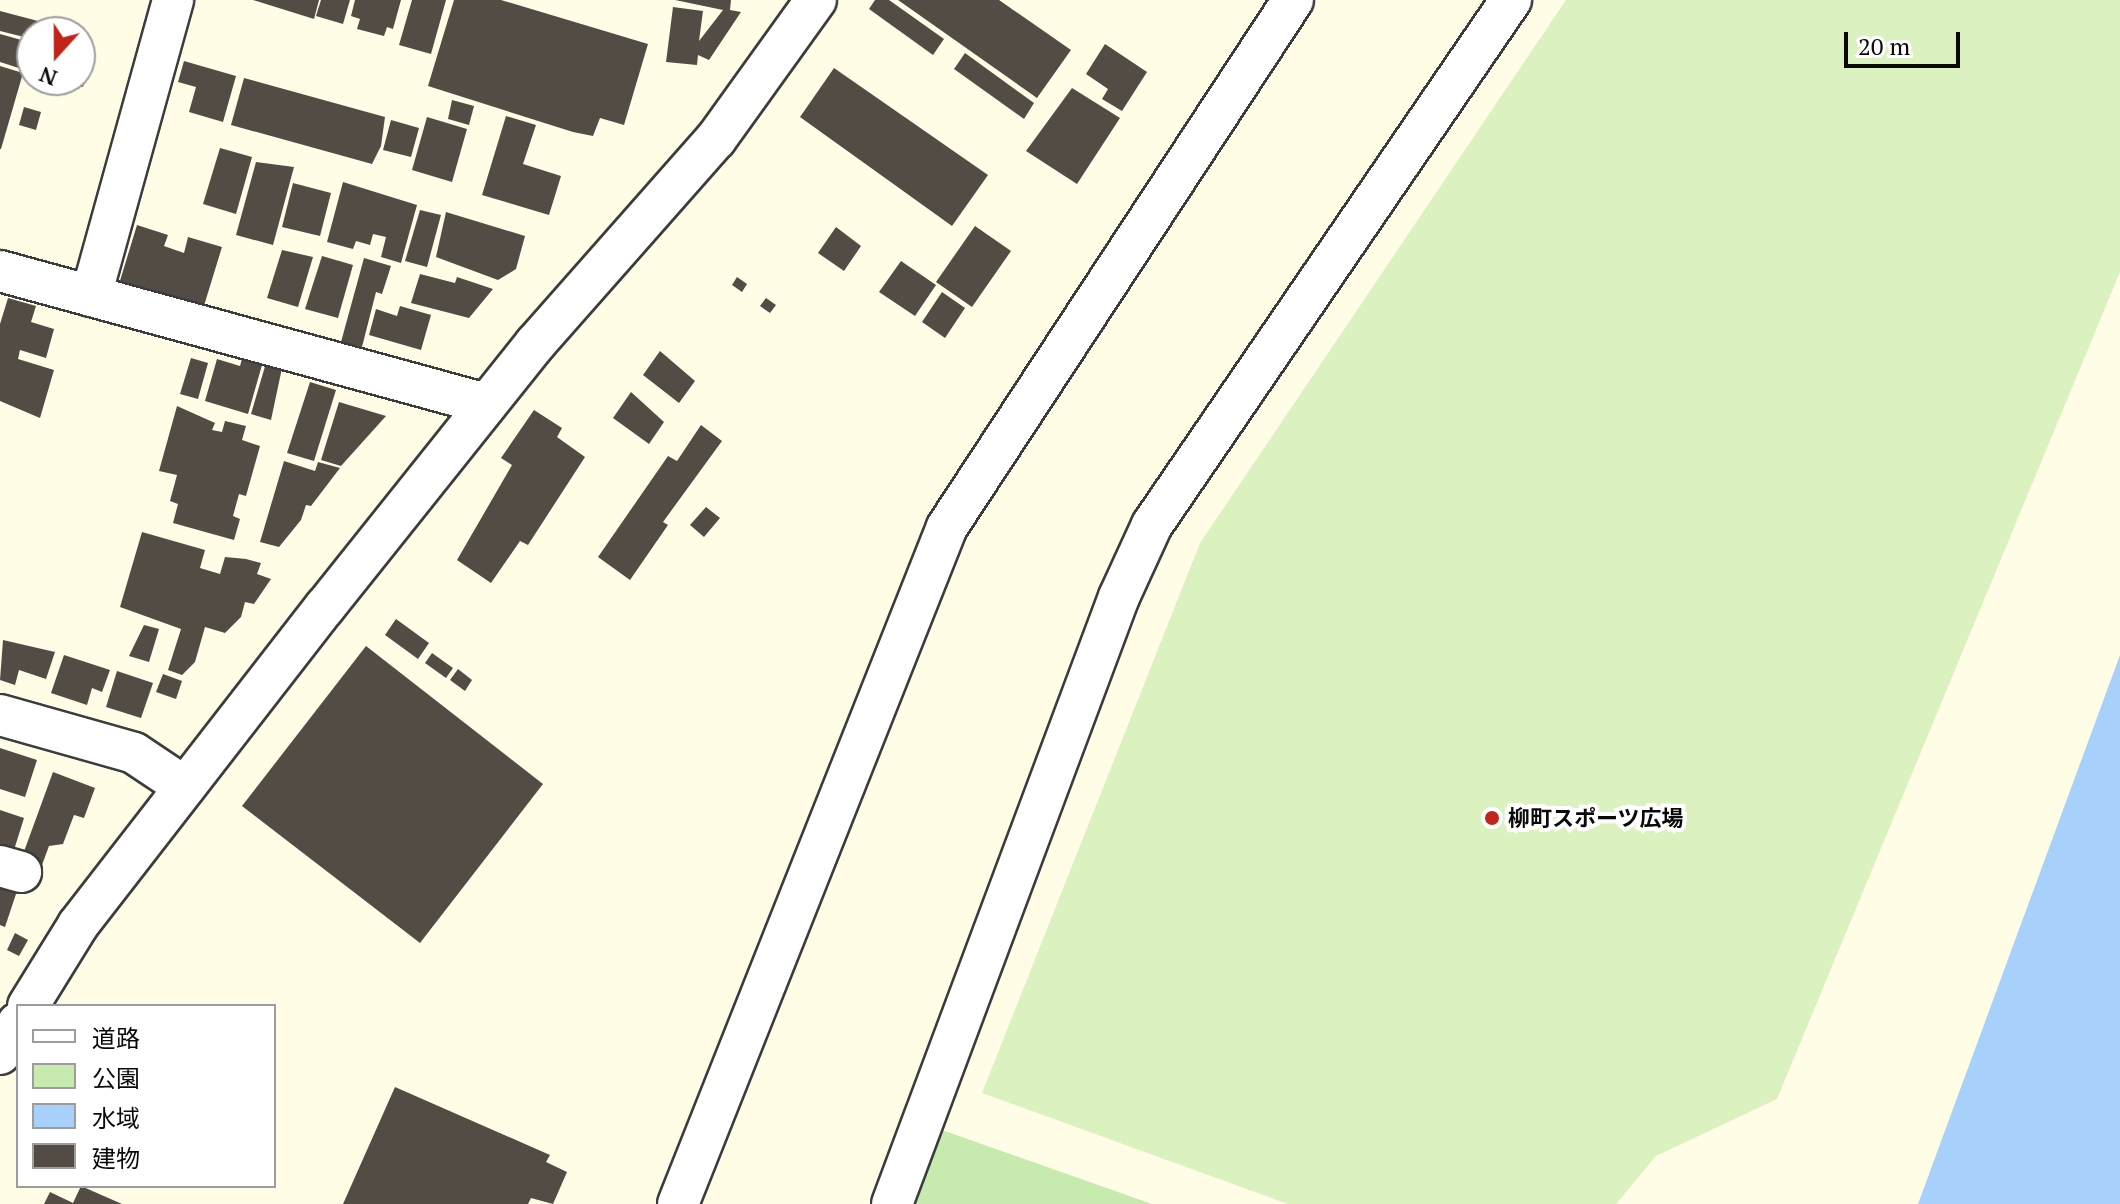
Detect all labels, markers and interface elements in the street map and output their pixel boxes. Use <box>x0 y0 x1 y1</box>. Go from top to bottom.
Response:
north arrow <box>16 16 96 96</box>
scale bar <box>1848 16 1964 66</box>
text: 20 m <box>1858 30 1910 62</box>
text: N <box>35 60 61 94</box>
place label: 柳町スポーツ広場 <box>1508 805 1684 831</box>
marker: 柳町スポーツ広場 <box>1483 809 1501 827</box>
legend <box>16 1004 276 1188</box>
text: 道路 <box>92 1022 140 1054</box>
text: 公園 <box>92 1062 140 1094</box>
text: 水域 <box>92 1102 140 1134</box>
text: 建物 <box>92 1142 140 1174</box>

